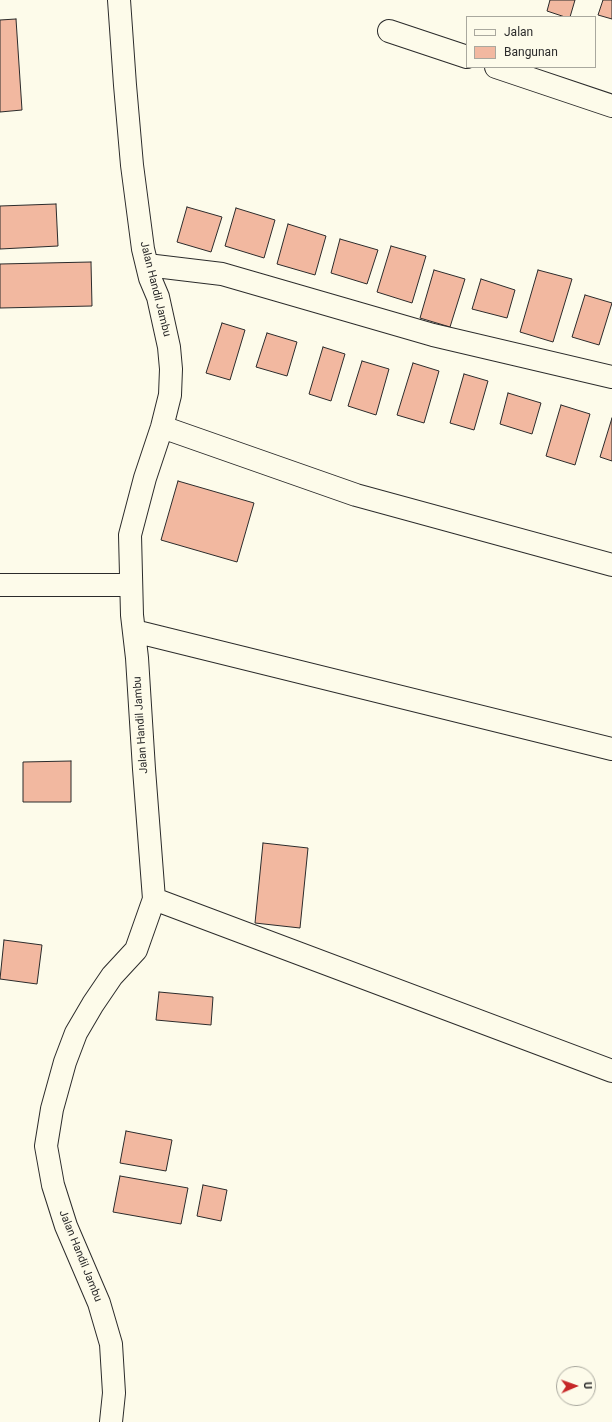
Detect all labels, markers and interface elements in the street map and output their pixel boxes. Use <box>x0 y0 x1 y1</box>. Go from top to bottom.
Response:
legend <box>466 16 596 68</box>
text: Jalan <box>504 25 533 39</box>
text: Bangunan <box>504 45 558 59</box>
street label: Jalan Handil Jambu <box>137 240 173 338</box>
street label: Jalan Handil Jambu <box>131 676 151 774</box>
street label: Jalan Handil Jambu <box>56 1208 104 1304</box>
north arrow <box>556 1366 596 1406</box>
text: U <box>581 1382 594 1389</box>

